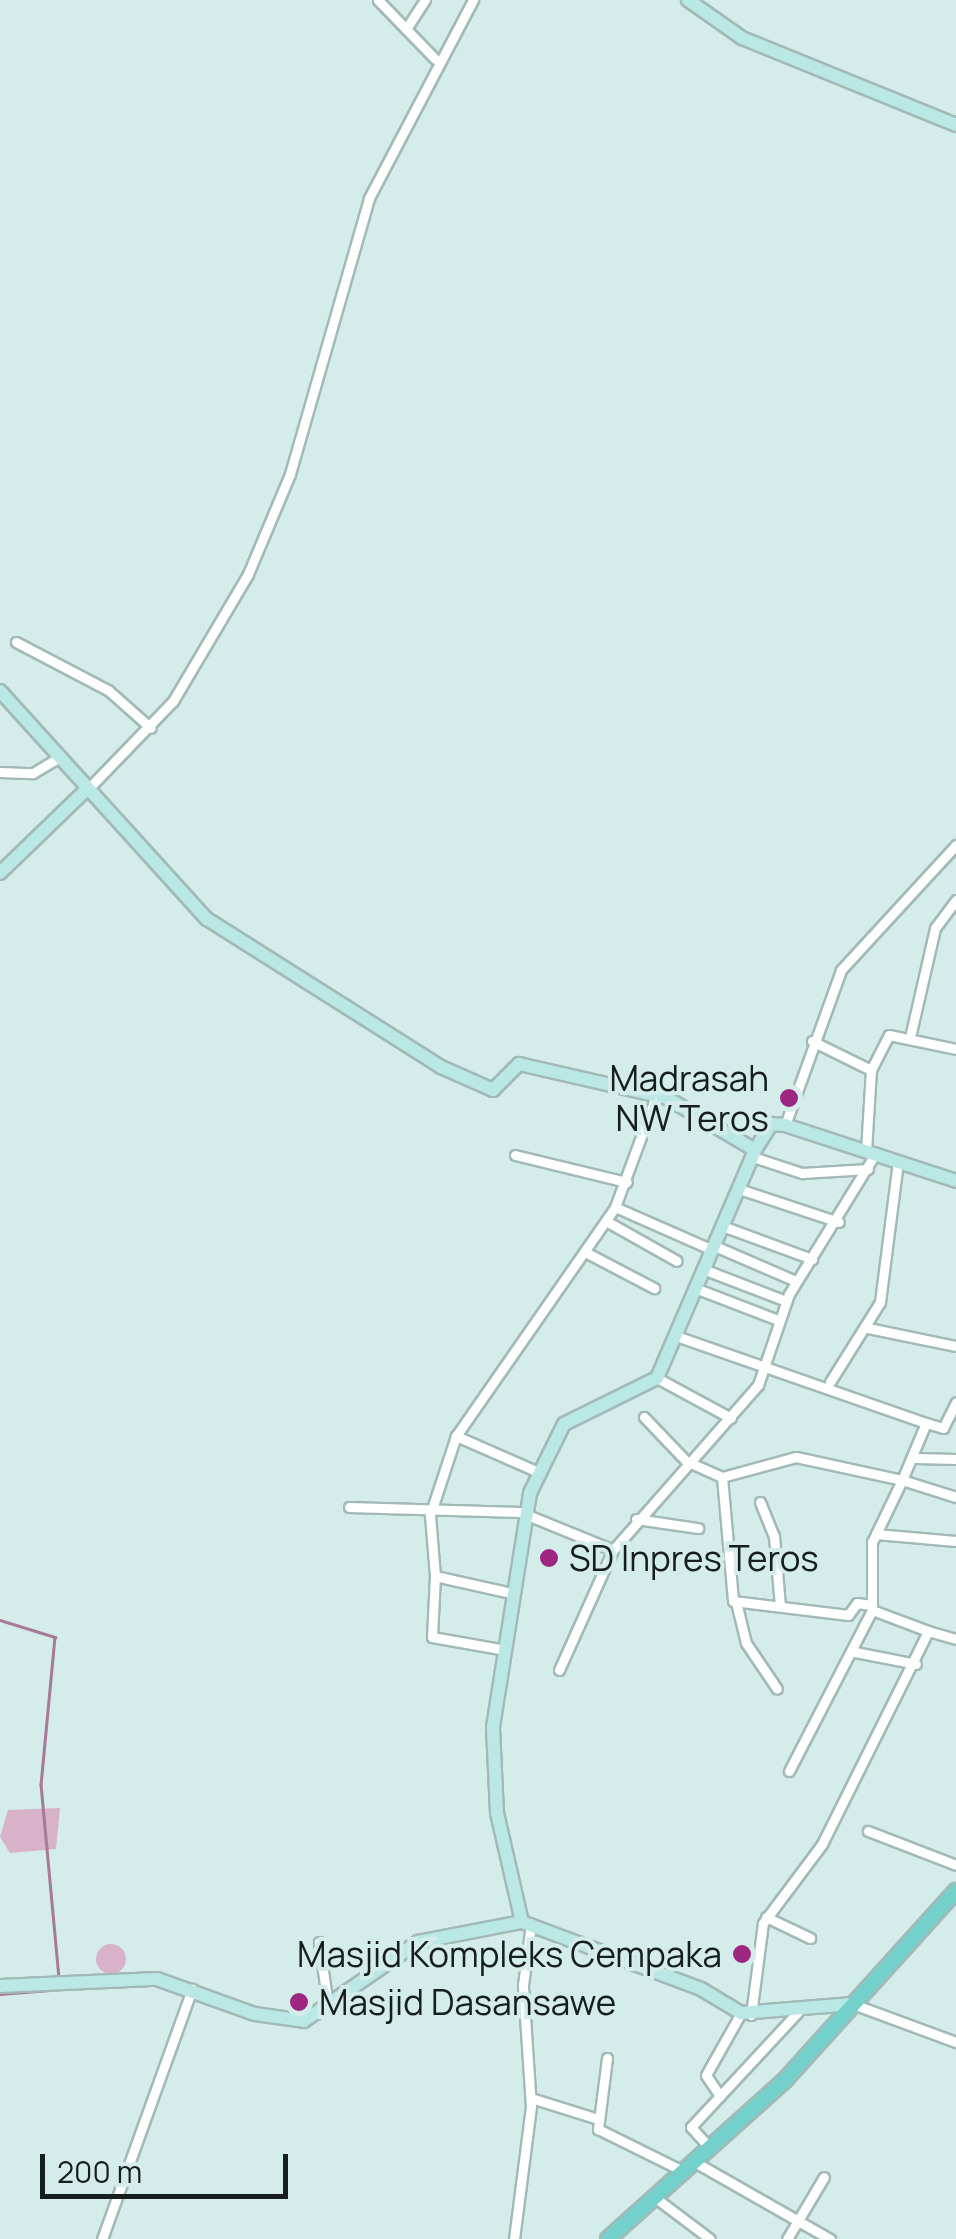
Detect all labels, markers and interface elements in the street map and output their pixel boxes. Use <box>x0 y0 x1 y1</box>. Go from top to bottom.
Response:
place label: Madrasah NW Teros <box>609 1057 769 1139</box>
marker: Madrasah NW Teros <box>778 1087 800 1109</box>
place label: SD Inpres Teros <box>569 1537 819 1579</box>
marker: SD Inpres Teros <box>538 1547 560 1569</box>
place label: Masjid Kompleks Cempaka <box>297 1933 722 1975</box>
marker: Masjid Kompleks Cempaka <box>731 1943 753 1965</box>
place label: Masjid Dasansawe <box>319 1981 616 2023</box>
marker: Masjid Dasansawe <box>288 1991 310 2013</box>
scale bar <box>45 2134 292 2196</box>
text: 200 m <box>57 2151 142 2192</box>

